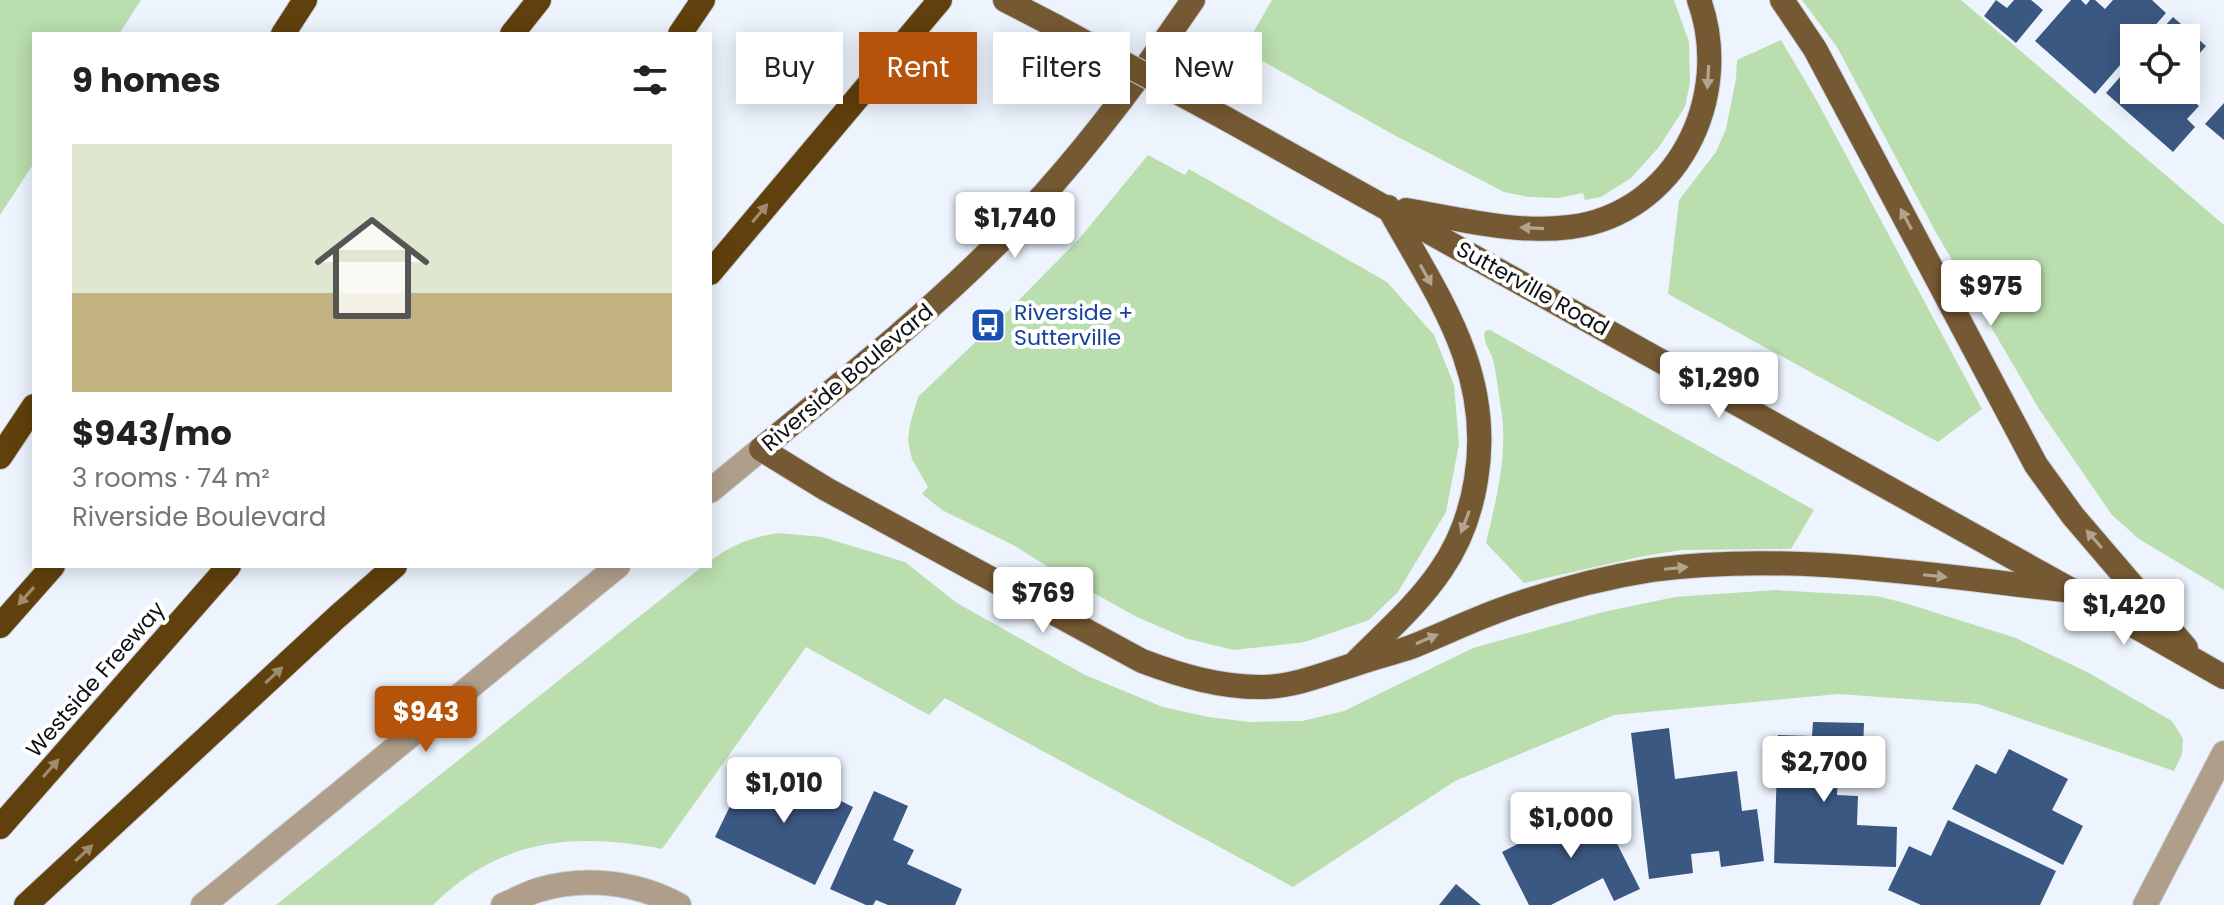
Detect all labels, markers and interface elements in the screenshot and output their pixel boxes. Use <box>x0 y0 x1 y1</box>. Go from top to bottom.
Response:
map controls <box>2120 24 2200 104</box>
button: locate <box>2120 24 2200 104</box>
chip: Buy <box>736 32 843 104</box>
chip: Rent <box>859 32 977 104</box>
chip: Filters <box>993 32 1130 104</box>
chip: New <box>1146 32 1262 104</box>
text: 9 homes <box>72 56 221 104</box>
icon: filters <box>628 58 672 102</box>
one-way arrow <box>1702 65 1715 90</box>
pin: $1,740 <box>950 192 1080 260</box>
icon: home <box>300 196 444 340</box>
text: $1,740 <box>974 200 1056 236</box>
one-way arrow <box>751 203 768 223</box>
one-way arrow <box>1899 208 1913 230</box>
one-way arrow <box>1519 221 1544 234</box>
street label: Sutterville Road <box>1451 234 1615 343</box>
pin: $975 <box>1944 260 2038 328</box>
one-way arrow <box>1419 264 1433 287</box>
text: $975 <box>1959 268 2023 304</box>
street label: Riverside Boulevard <box>755 296 940 458</box>
place label: Riverside + Sutterville <box>1014 297 1133 353</box>
bus stop icon: Riverside + Sutterville <box>969 306 1007 344</box>
pin: $1,290 <box>1654 352 1784 420</box>
text: $1,290 <box>1678 360 1760 396</box>
text: $943/mo <box>72 409 232 457</box>
text: 3 rooms · 74 m² <box>72 460 270 496</box>
text: Riverside Boulevard <box>72 499 326 535</box>
one-way arrow <box>1458 510 1470 534</box>
one-way arrow <box>2086 529 2103 549</box>
one-way arrow <box>1664 561 1689 574</box>
pin: $769 <box>996 567 1090 635</box>
one-way arrow <box>1923 570 1948 583</box>
text: $769 <box>1011 575 1075 611</box>
pin: $1,420 <box>2059 579 2189 647</box>
one-way arrow <box>18 586 36 605</box>
text: $1,420 <box>2082 587 2166 623</box>
street label: Westside Freeway <box>19 594 172 764</box>
one-way arrow <box>1416 633 1439 646</box>
one-way arrow <box>264 667 283 685</box>
pin: $943 <box>379 686 473 754</box>
text: $943 <box>393 694 459 730</box>
pin: $2,700 <box>1759 736 1889 804</box>
text: $2,700 <box>1780 744 1868 780</box>
pin: $1,010 <box>719 757 849 825</box>
one-way arrow <box>42 759 60 778</box>
text: $1,010 <box>745 765 823 801</box>
pin: $1,000 <box>1506 792 1636 860</box>
text: $1,000 <box>1528 800 1614 836</box>
one-way arrow <box>74 844 93 862</box>

